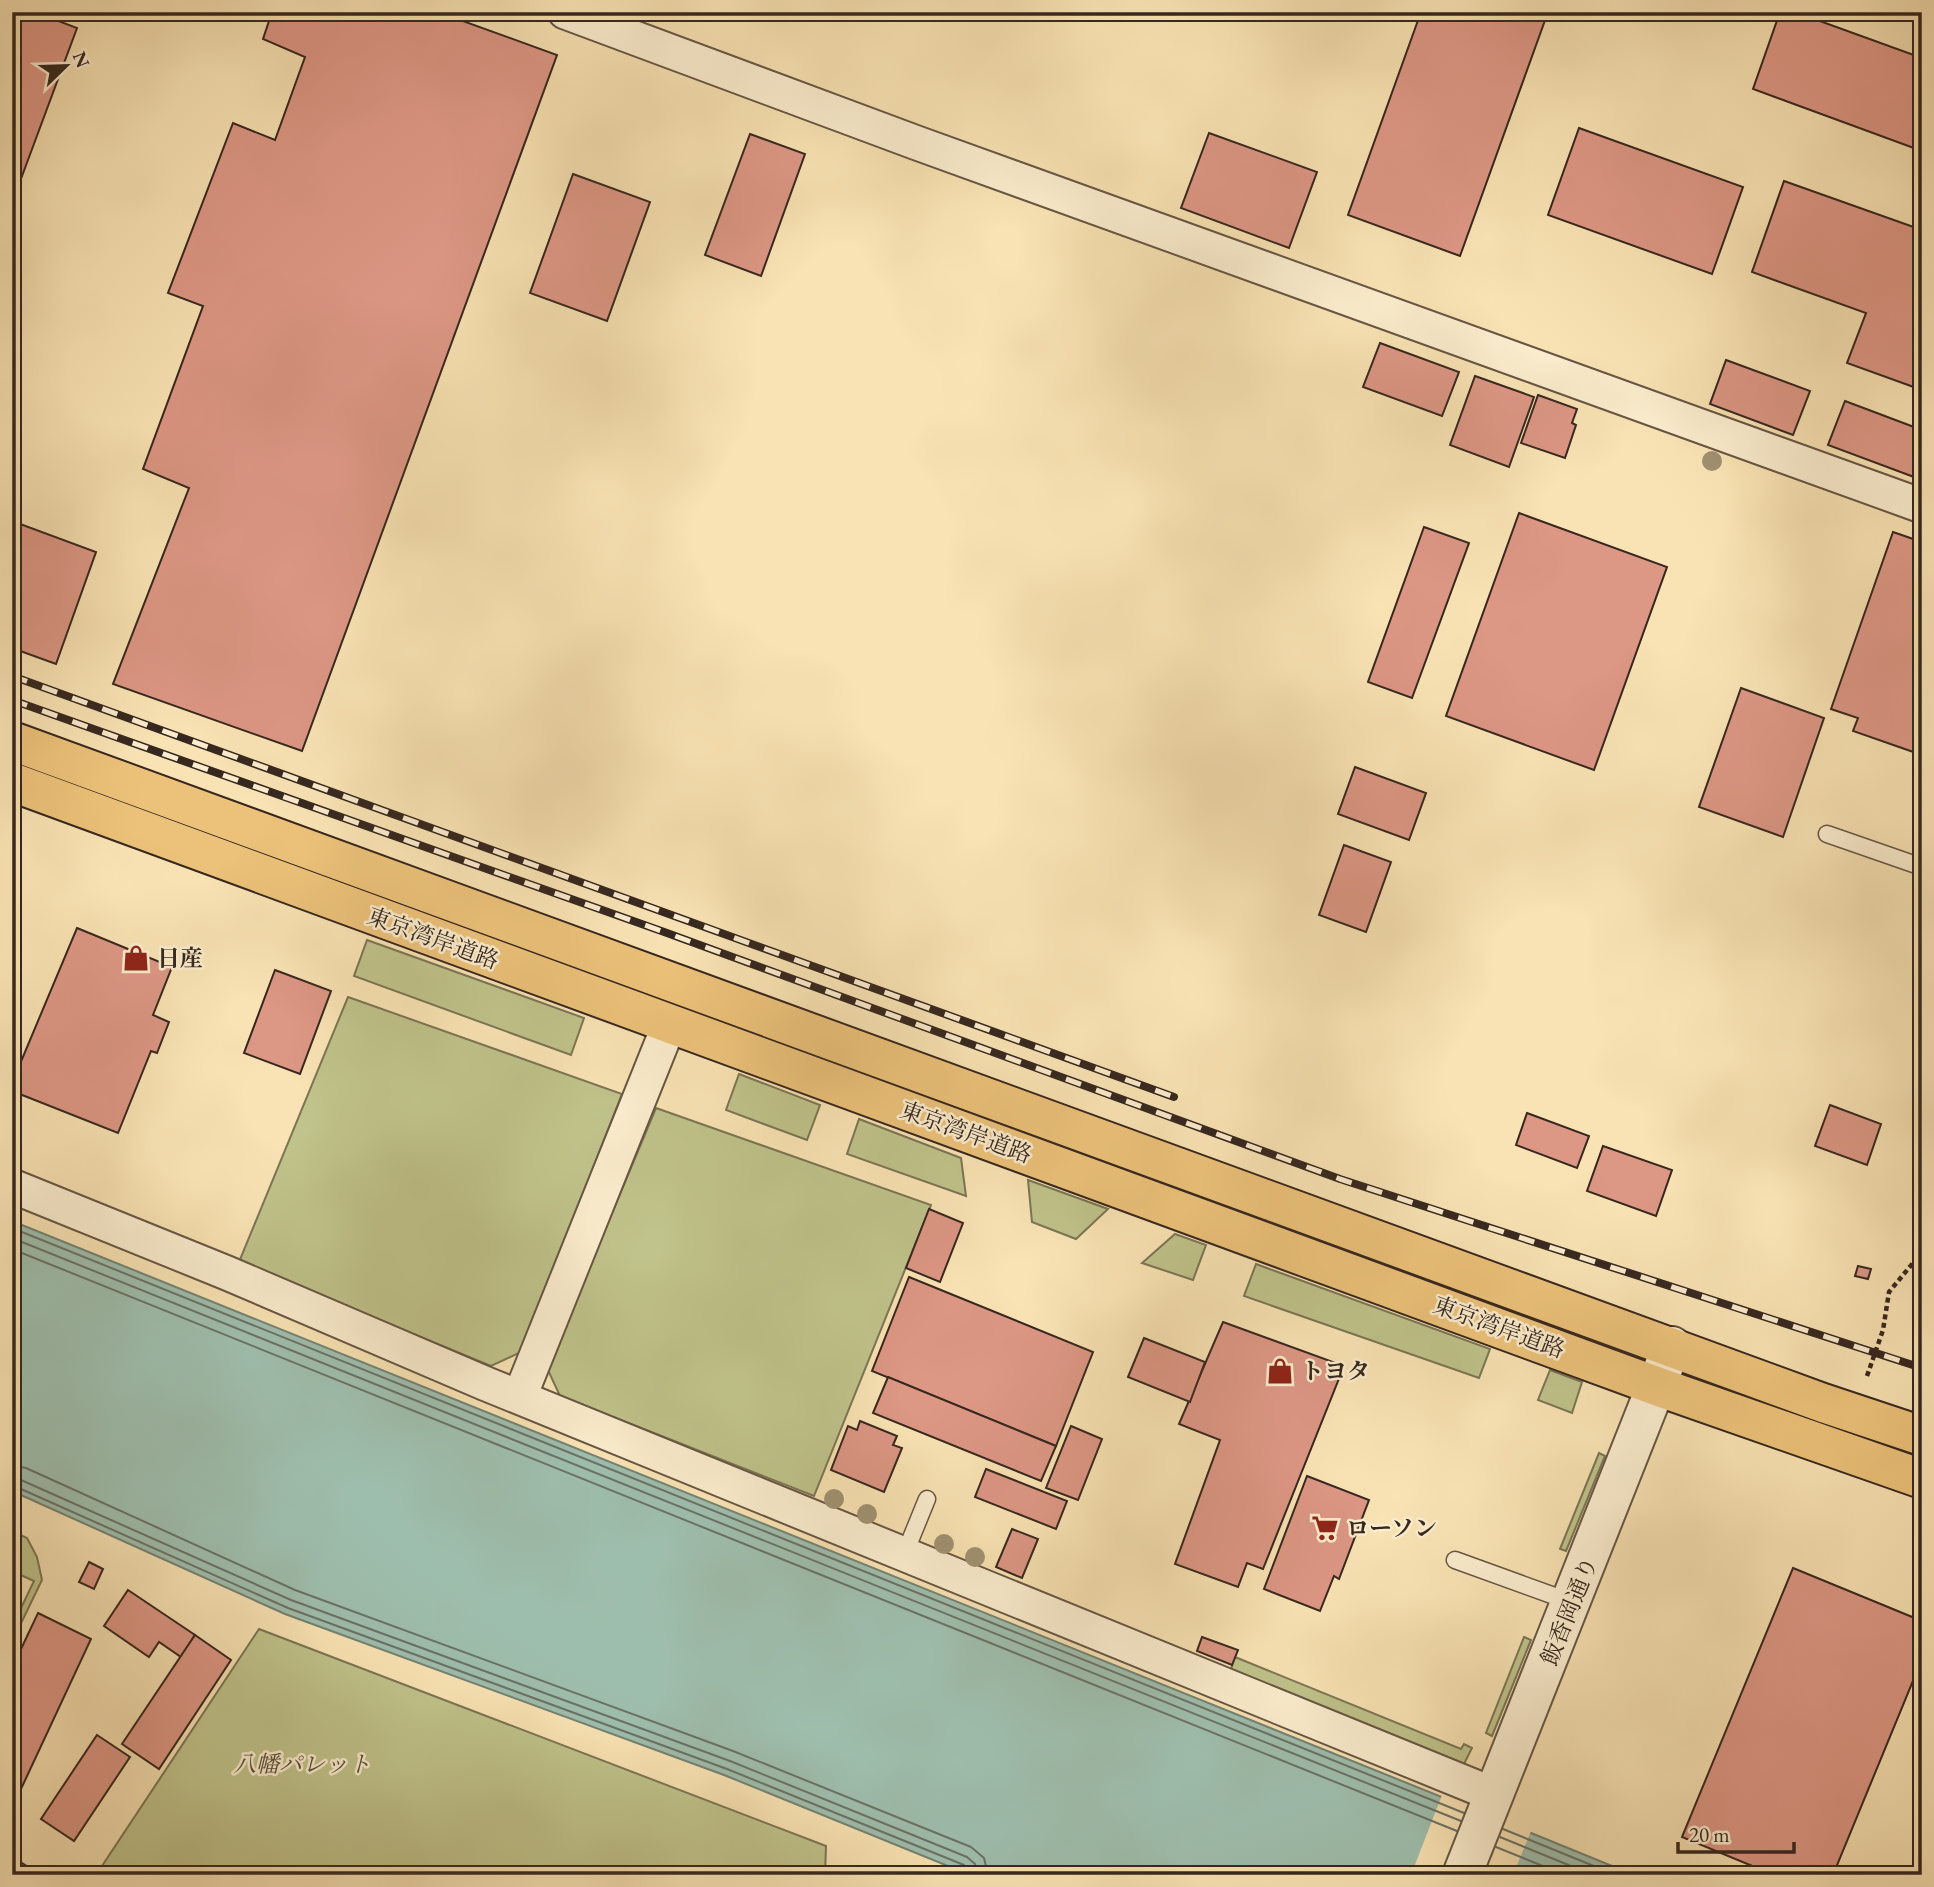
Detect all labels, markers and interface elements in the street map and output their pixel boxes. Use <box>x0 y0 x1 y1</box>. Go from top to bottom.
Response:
north arrow <box>32 32 102 102</box>
text: N <box>67 48 96 72</box>
street label: 東京湾岸道路 <box>363 900 503 976</box>
shop icon: 日産 <box>121 943 151 973</box>
place label: 日産 <box>157 943 203 973</box>
street label: 東京湾岸道路 <box>896 1094 1036 1170</box>
street label: 東京湾岸道路 <box>1429 1289 1569 1365</box>
shop icon: トヨタ <box>1265 1356 1295 1386</box>
place label: トヨタ <box>1301 1356 1370 1386</box>
supermarket icon: ローソン <box>1310 1513 1340 1543</box>
place label: ローソン <box>1346 1513 1437 1543</box>
street label: 飯香岡通り <box>1534 1552 1604 1670</box>
park label: 八幡パレット <box>233 1749 371 1779</box>
scale bar <box>1678 1810 1794 1854</box>
text: 20 m <box>1689 1821 1730 1848</box>

